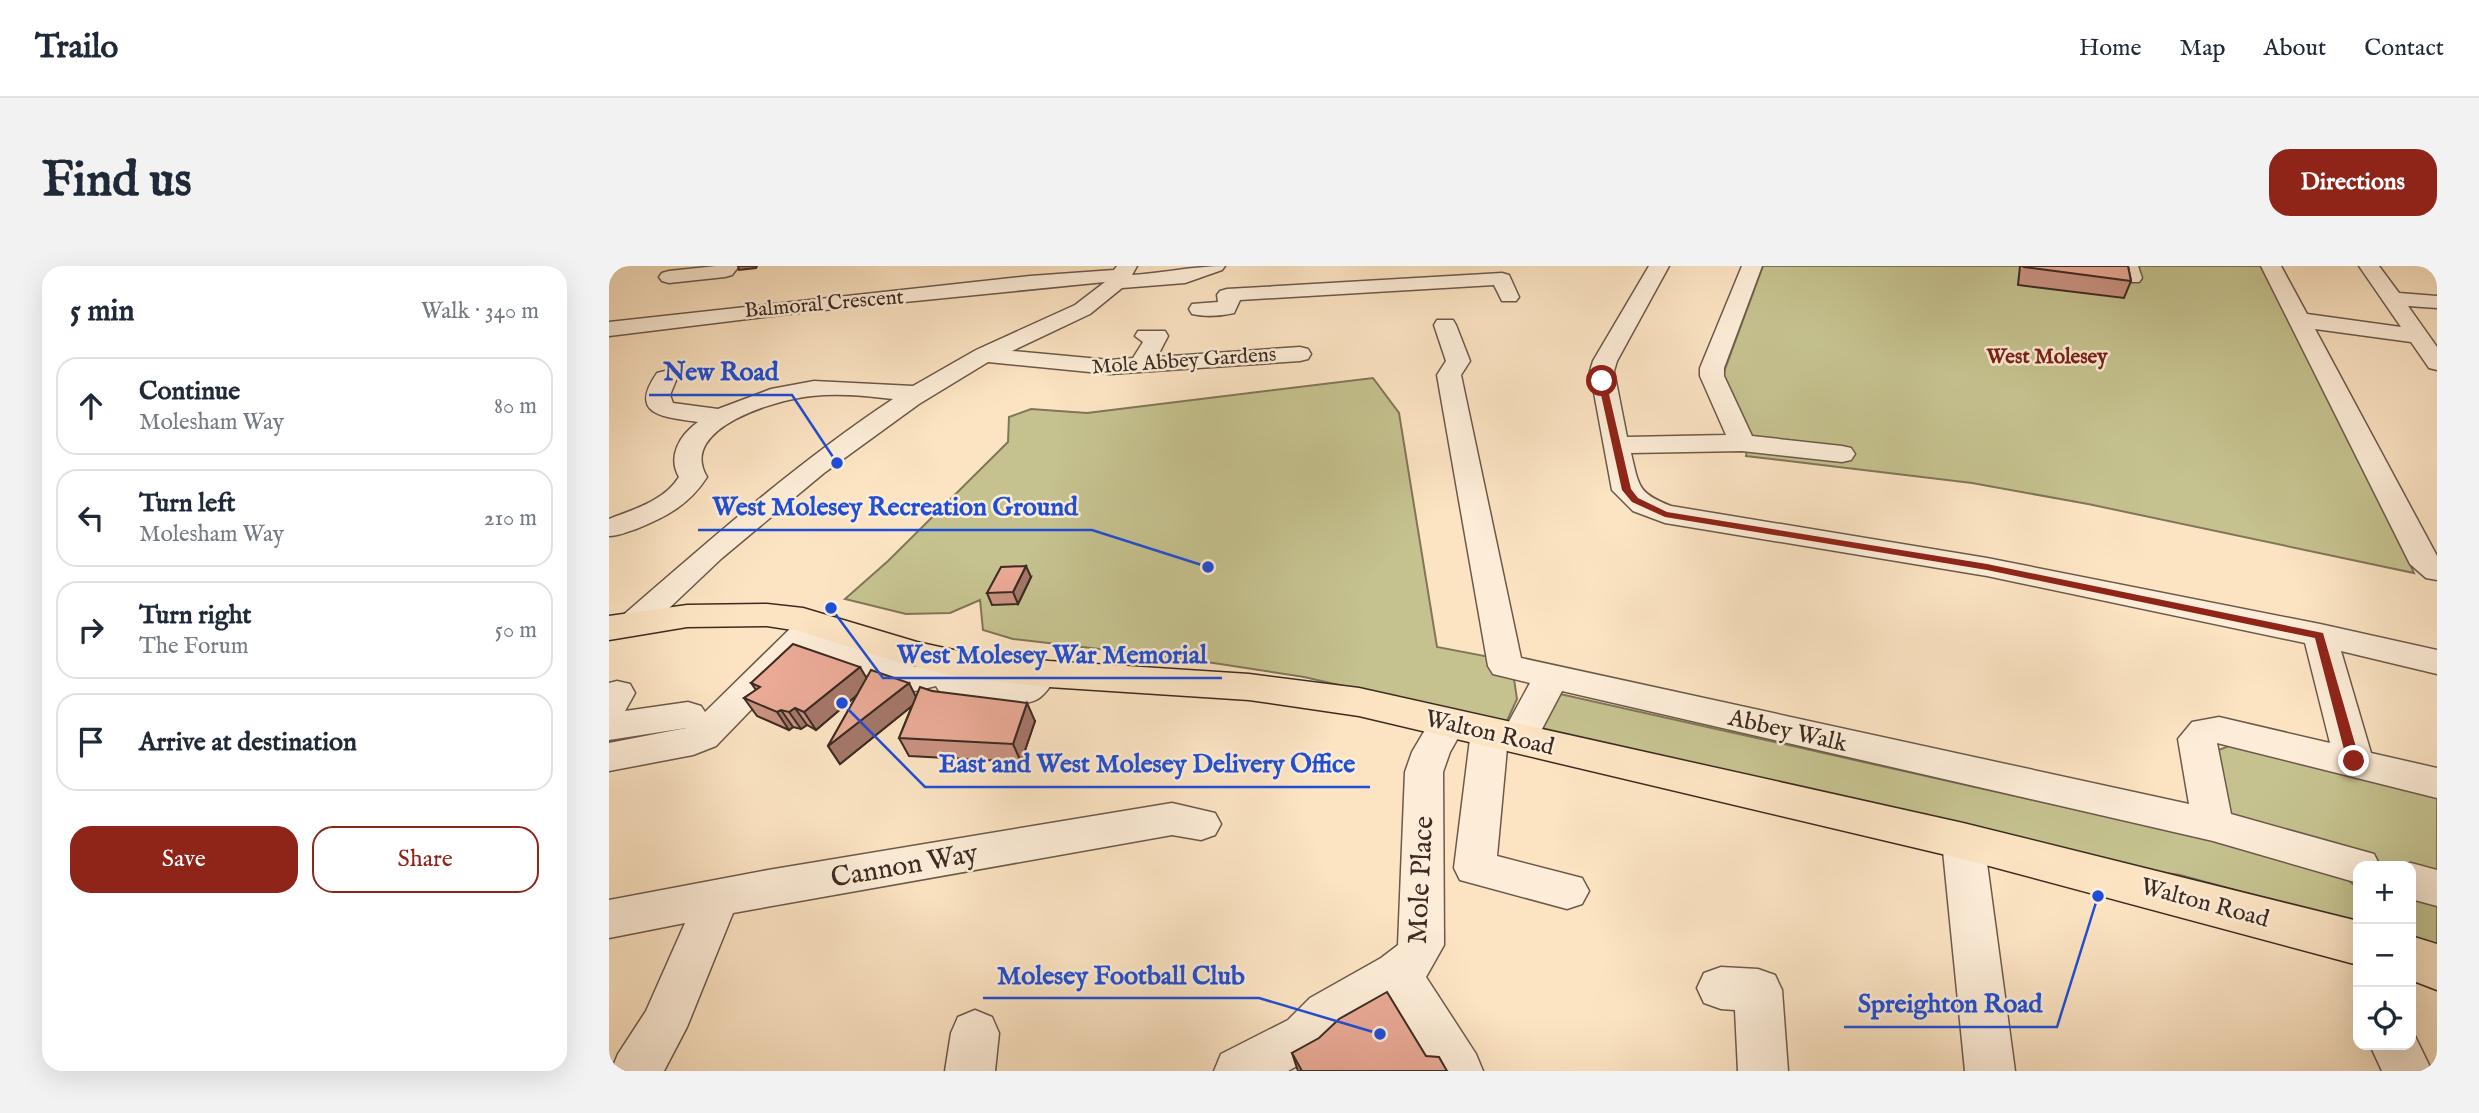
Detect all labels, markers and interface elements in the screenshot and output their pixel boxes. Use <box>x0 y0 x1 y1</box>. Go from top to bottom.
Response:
text: Trailo <box>35 27 118 69</box>
text: Home <box>2079 33 2142 64</box>
text: Map <box>2180 33 2226 64</box>
text: About <box>2264 33 2326 64</box>
text: Contact <box>2364 33 2444 64</box>
button: Directions <box>2269 149 2437 216</box>
text: Find us <box>42 151 192 213</box>
street label: Balmoral Crescent <box>743 284 905 325</box>
text: 5 min <box>70 293 135 331</box>
text: Walk · 340 m <box>421 297 539 326</box>
street label: Mole Abbey Gardens <box>1091 342 1277 381</box>
district label: West Molesey <box>1985 344 2108 371</box>
callout: New Road <box>649 348 792 395</box>
text: New Road <box>662 356 780 389</box>
route start <box>1586 365 1617 396</box>
text: Continue <box>139 375 240 408</box>
icon: ahead <box>72 387 110 425</box>
text: 80 m <box>494 392 537 421</box>
text: Molesham Way <box>139 408 284 437</box>
callout: West Molesey Recreation Ground <box>698 483 1092 530</box>
text: Turn left <box>139 487 236 520</box>
text: West Molesey Recreation Ground <box>711 491 1079 524</box>
icon: left <box>72 499 110 537</box>
text: 210 m <box>484 504 537 533</box>
text: Molesham Way <box>139 520 284 549</box>
text: Turn right <box>139 599 252 632</box>
icon: right <box>72 611 110 649</box>
text: 50 m <box>495 616 537 645</box>
callout: West Molesey War Memorial <box>883 631 1222 678</box>
text: The Forum <box>139 632 248 661</box>
text: West Molesey War Memorial <box>896 639 1208 672</box>
street label: Abbey Walk <box>1724 703 1850 760</box>
street label: Walton Road <box>1422 704 1557 763</box>
icon: arrive <box>72 723 110 761</box>
text: Arrive at destination <box>139 726 357 759</box>
callout: East and West Molesey Delivery Office <box>925 740 1370 787</box>
route end <box>2338 745 2369 776</box>
text: East and West Molesey Delivery Office <box>939 748 1355 781</box>
street label: Mole Place <box>1401 815 1442 945</box>
button: Save <box>70 826 298 893</box>
button: Share <box>312 826 539 893</box>
street label: Cannon Way <box>828 836 981 897</box>
map controls <box>2353 861 2416 1050</box>
button: + <box>2353 861 2416 924</box>
street label: Walton Road <box>2137 871 2272 936</box>
button: − <box>2353 924 2416 987</box>
callout: Molesey Football Club <box>983 951 1259 998</box>
text: Molesey Football Club <box>997 960 1245 993</box>
callout: Spreighton Road <box>1844 980 2057 1027</box>
button: locate <box>2353 987 2416 1050</box>
text: Spreighton Road <box>1858 988 2043 1021</box>

